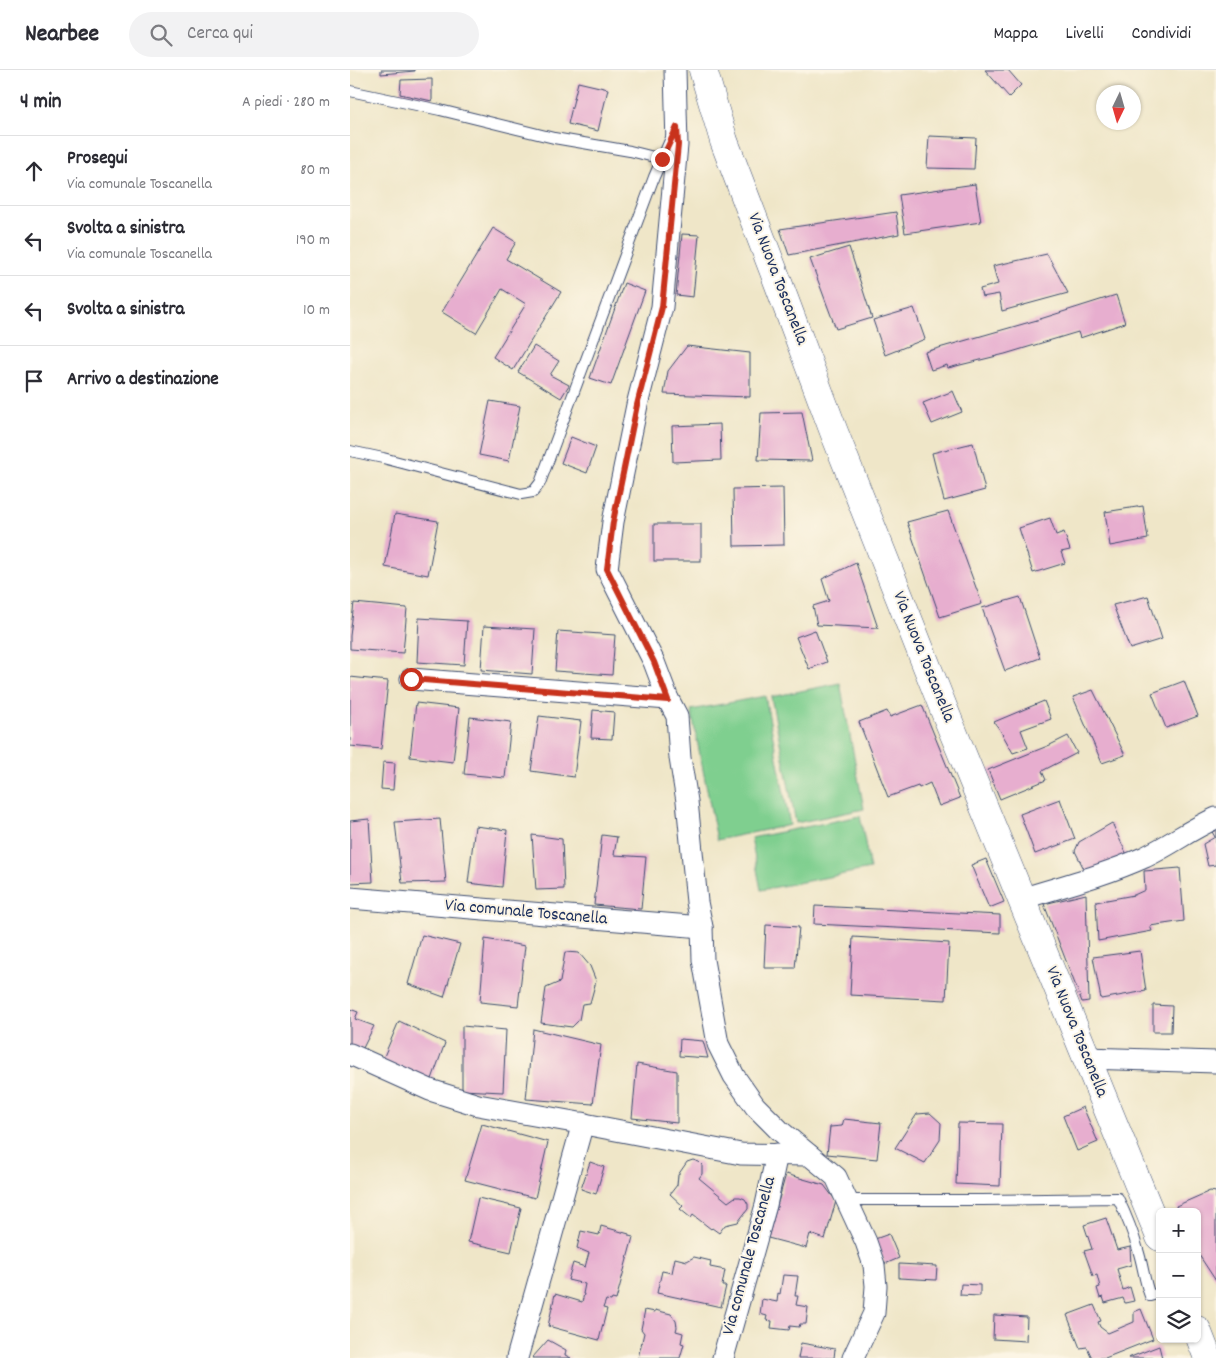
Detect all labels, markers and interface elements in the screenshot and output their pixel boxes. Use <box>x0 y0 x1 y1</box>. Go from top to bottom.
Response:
search box <box>129 12 479 57</box>
text: Nearbee <box>25 18 99 52</box>
icon: search <box>147 21 175 49</box>
text: Cerca qui <box>187 21 253 48</box>
text: Mappa <box>994 22 1038 47</box>
text: Livelli <box>1066 22 1104 47</box>
text: Condividi <box>1132 22 1191 47</box>
north arrow <box>1096 85 1141 130</box>
text: 4 min <box>20 88 62 118</box>
text: A piedi · 280 m <box>242 91 330 114</box>
text: Prosegui <box>67 146 127 173</box>
route end <box>651 148 674 171</box>
icon: ahead <box>20 157 48 185</box>
text: 80 m <box>300 159 330 182</box>
text: Via comunale Toscanella <box>67 173 212 196</box>
street label: Via Nuova Toscanella <box>740 209 814 349</box>
text: Svolta a sinistra <box>67 216 185 243</box>
icon: left <box>20 227 48 255</box>
text: 190 m <box>296 229 330 252</box>
text: Via comunale Toscanella <box>67 243 212 266</box>
icon: left <box>20 297 48 325</box>
text: Svolta a sinistra <box>67 297 185 324</box>
text: 10 m <box>303 299 330 322</box>
icon: arrive <box>20 367 48 395</box>
text: Arrivo a destinazione <box>67 367 219 394</box>
street label: Via Nuova Toscanella <box>885 588 961 727</box>
route start <box>400 668 423 691</box>
street label: Via comunale Toscanella <box>444 893 609 933</box>
street label: Via Nuova Toscanella <box>1038 963 1114 1102</box>
street label: Via comunale Toscanella <box>717 1173 783 1338</box>
map controls <box>1156 1208 1201 1343</box>
button: + <box>1156 1208 1201 1253</box>
button: − <box>1156 1253 1201 1298</box>
button: layers <box>1156 1298 1201 1343</box>

